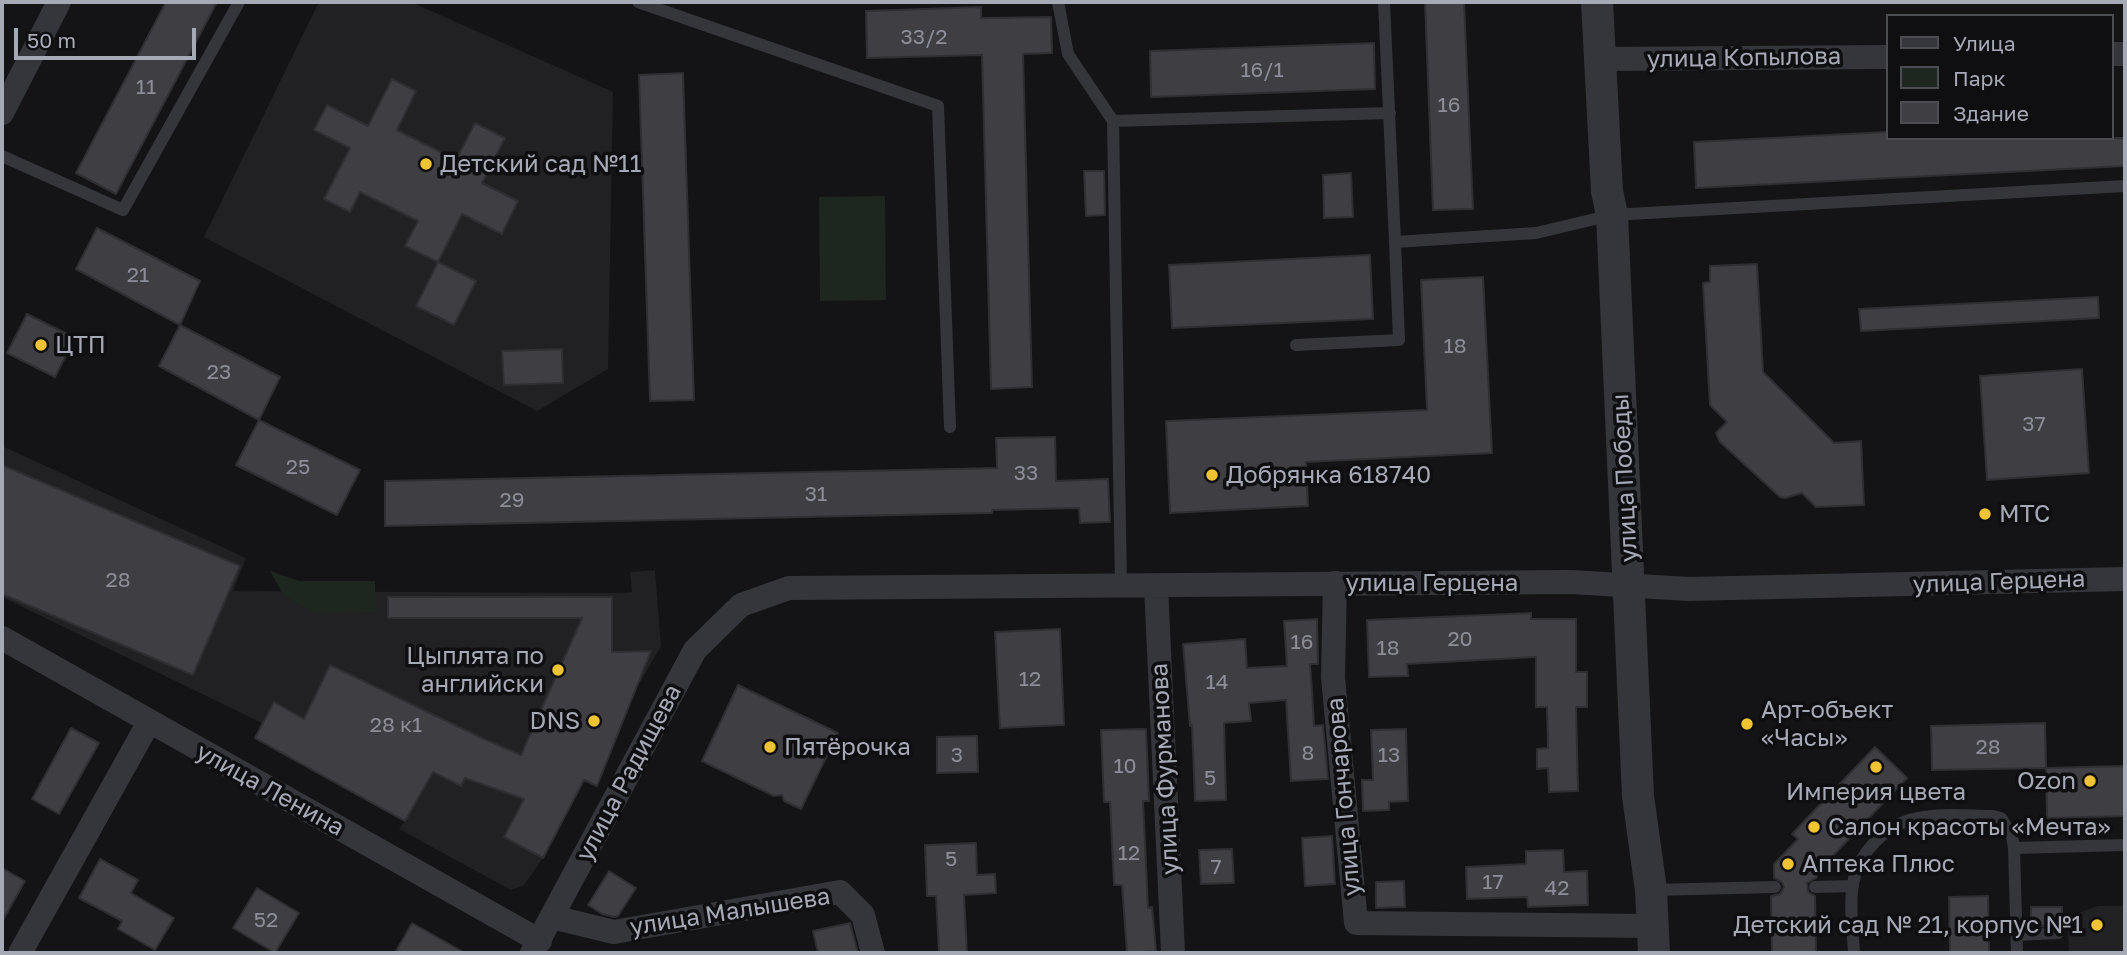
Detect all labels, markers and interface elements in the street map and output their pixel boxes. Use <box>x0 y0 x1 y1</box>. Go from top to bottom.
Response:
scale bar <box>18 14 200 58</box>
legend <box>1885 14 2113 140</box>
house number: 33/2 <box>901 24 947 50</box>
text: 50 m <box>27 27 76 53</box>
text: Улица <box>1953 30 2016 56</box>
street label: улица Копылова <box>1647 42 1841 74</box>
house number: 16/1 <box>1240 57 1284 83</box>
text: Парк <box>1953 65 2006 91</box>
house number: 11 <box>136 74 156 100</box>
house number: 16 <box>1438 92 1460 118</box>
text: Здание <box>1953 100 2029 126</box>
place label: Детский сад №11 <box>440 150 641 178</box>
marker: Детский сад №11 <box>418 156 434 172</box>
house number: 21 <box>127 262 149 288</box>
place label: ЦТП <box>55 331 106 359</box>
house number: 18 <box>1444 333 1466 359</box>
marker: ЦТП <box>33 337 49 353</box>
house number: 23 <box>207 359 231 385</box>
street label: улица Победы <box>1606 393 1644 563</box>
house number: 37 <box>2022 411 2046 437</box>
house number: 25 <box>286 454 310 480</box>
house number: 33 <box>1014 460 1038 486</box>
place label: Добрянка 618740 <box>1226 461 1431 489</box>
marker: Добрянка 618740 <box>1204 467 1220 483</box>
house number: 31 <box>805 481 827 507</box>
house number: 29 <box>500 487 524 513</box>
place label: МТС <box>1999 500 2050 528</box>
marker: МТС <box>1977 506 1993 522</box>
street label: улица Герцена <box>1912 565 2086 599</box>
house number: 28 <box>106 567 130 593</box>
street label: улица Герцена <box>1346 569 1518 597</box>
house number: 20 <box>1447 626 1473 652</box>
house number: 16 <box>1291 629 1313 655</box>
house number: 18 <box>1377 635 1399 661</box>
place label: Цыплята по английски <box>406 642 544 698</box>
marker: Цыплята по английски <box>550 662 566 678</box>
street label: улица Фурманова <box>1145 662 1185 876</box>
house number: 12 <box>1019 666 1041 692</box>
house number: 14 <box>1206 669 1228 695</box>
street label: улица Радищева <box>570 680 688 866</box>
street label: улица Гончарова <box>1321 696 1367 898</box>
place label: Арт-объект «Часы» <box>1761 696 1893 752</box>
place label: DNS <box>530 707 580 735</box>
house number: 28 к1 <box>370 712 422 738</box>
marker: DNS <box>586 713 602 729</box>
marker: Арт-объект «Часы» <box>1739 716 1755 732</box>
place label: Пятёрочка <box>784 733 911 761</box>
house number: 28 <box>1976 734 2000 760</box>
street label: улица Ленина <box>191 737 349 843</box>
marker: Пятёрочка <box>762 739 778 755</box>
house number: 8 <box>1302 740 1314 766</box>
house number: 3 <box>951 742 963 768</box>
house number: 13 <box>1378 742 1400 768</box>
house number: 10 <box>1113 753 1137 779</box>
marker: Империя цвета <box>1868 759 1884 775</box>
house number: 5 <box>1204 765 1216 791</box>
place label: Ozon <box>2017 767 2076 795</box>
marker: Ozon <box>2082 773 2098 789</box>
place label: Империя цвета <box>1786 778 1966 806</box>
place label: Салон красоты «Мечта» <box>1828 813 2111 841</box>
marker: Салон красоты «Мечта» <box>1806 819 1822 835</box>
house number: 12 <box>1118 840 1140 866</box>
house number: 5 <box>945 846 957 872</box>
place label: Аптека Плюс <box>1802 850 1955 878</box>
house number: 7 <box>1210 854 1222 880</box>
marker: Аптека Плюс <box>1780 856 1796 872</box>
house number: 17 <box>1482 869 1504 895</box>
house number: 42 <box>1545 875 1569 901</box>
street label: улица Малышева <box>628 882 832 942</box>
house number: 52 <box>254 907 278 933</box>
place label: Детский сад № 21, корпус №1 <box>1733 911 2083 939</box>
marker: Детский сад № 21, корпус №1 <box>2089 917 2105 933</box>

